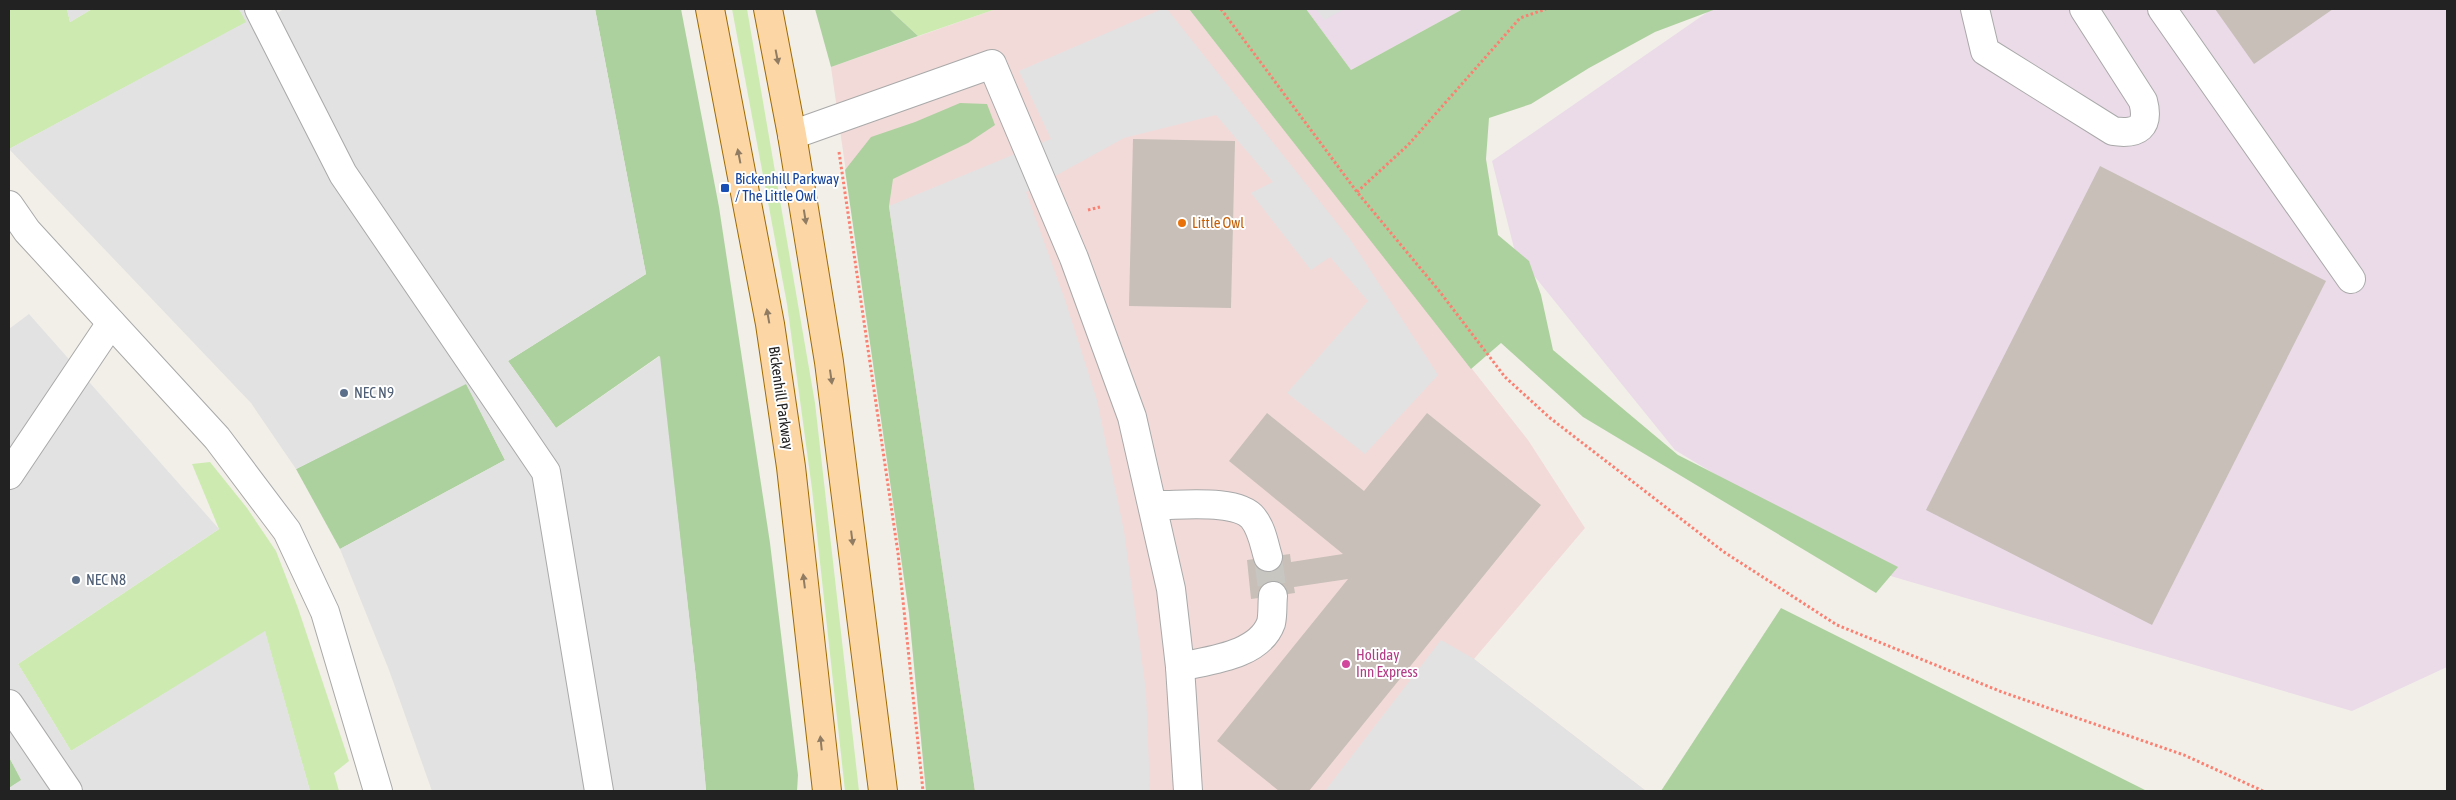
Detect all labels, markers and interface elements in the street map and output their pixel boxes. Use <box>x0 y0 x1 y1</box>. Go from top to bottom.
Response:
one-way arrow <box>774 49 782 65</box>
one-way arrow <box>735 148 743 164</box>
place label: Bickenhill Parkway / The Little Owl <box>735 170 839 204</box>
marker: Bickenhill Parkway / The Little Owl <box>719 182 731 194</box>
one-way arrow <box>802 209 810 225</box>
place label: Little Owl <box>1192 214 1244 231</box>
marker: Little Owl <box>1176 217 1188 229</box>
one-way arrow <box>764 308 772 324</box>
street label: Bickenhill Parkway <box>766 345 797 451</box>
one-way arrow <box>827 370 835 386</box>
place label: NEC N9 <box>354 384 394 401</box>
marker: NEC N9 <box>338 387 350 399</box>
one-way arrow <box>848 531 856 547</box>
place label: NEC N8 <box>86 571 126 588</box>
one-way arrow <box>800 573 808 589</box>
marker: NEC N8 <box>70 574 82 586</box>
place label: Holiday Inn Express <box>1356 646 1418 680</box>
marker: Holiday Inn Express <box>1340 658 1352 670</box>
one-way arrow <box>817 734 825 750</box>

